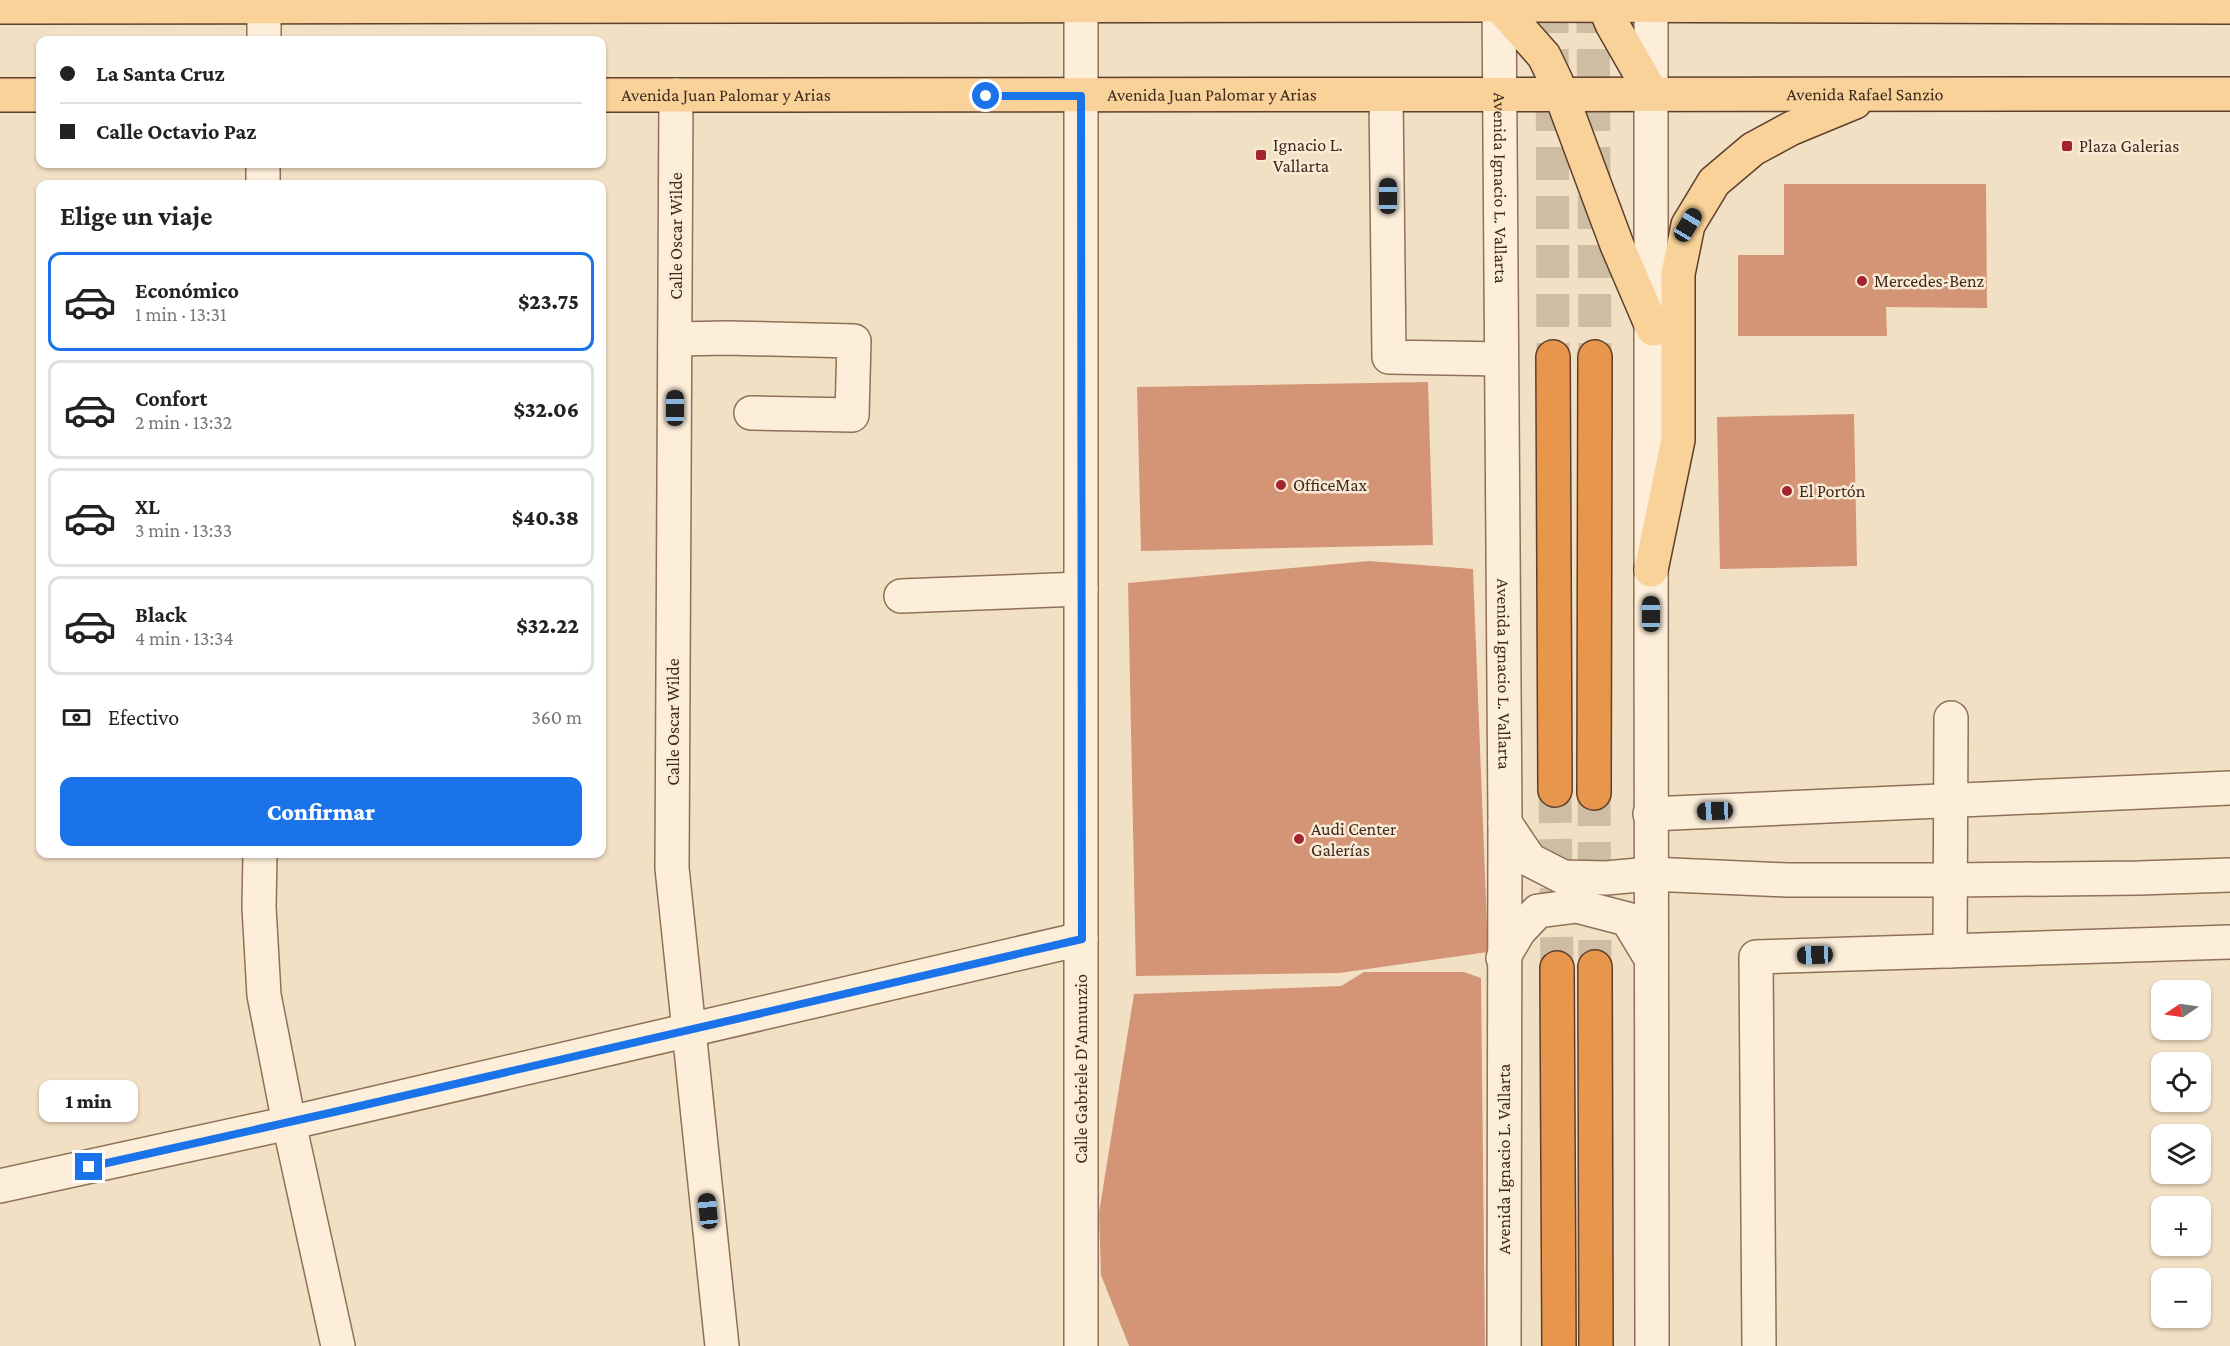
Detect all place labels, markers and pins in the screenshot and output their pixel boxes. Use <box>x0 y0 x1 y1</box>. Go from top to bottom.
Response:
place label: Ignacio L. Vallarta <box>1273 135 1343 176</box>
place label: Plaza Galerias <box>2079 136 2179 156</box>
marker: Plaza Galerias <box>2060 139 2074 153</box>
marker: Ignacio L. Vallarta <box>1254 148 1268 162</box>
place label: Mercedes-Benz <box>1874 271 1985 291</box>
marker: Mercedes-Benz <box>1855 274 1869 288</box>
place label: OfficeMax <box>1293 475 1368 495</box>
marker: OfficeMax <box>1274 478 1288 492</box>
place label: El Portón <box>1799 481 1866 501</box>
marker: El Portón <box>1780 484 1794 498</box>
place label: Audi Center Galerías <box>1311 819 1397 860</box>
marker: Audi Center Galerías <box>1292 832 1306 846</box>

